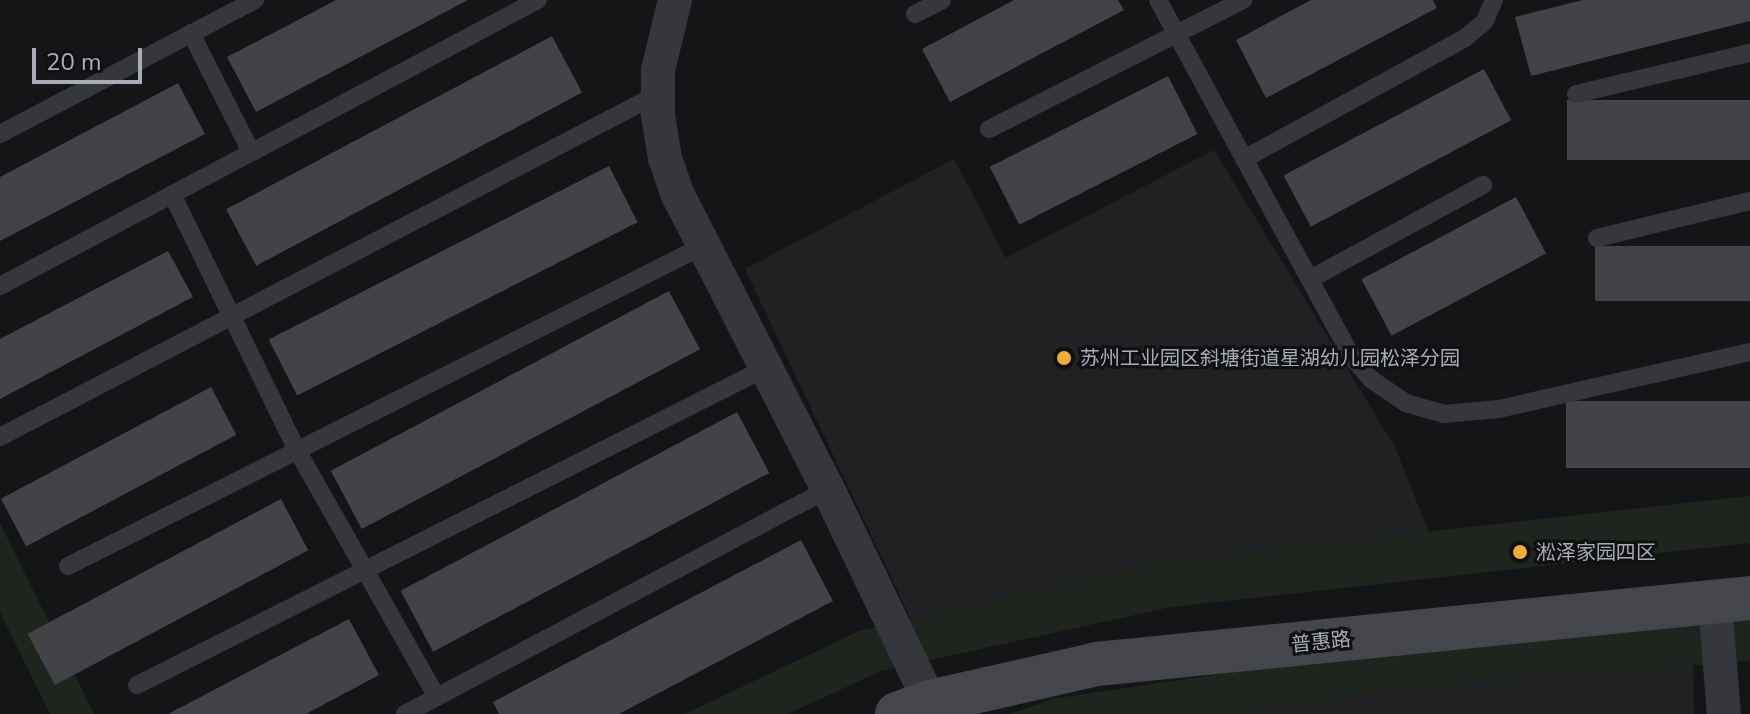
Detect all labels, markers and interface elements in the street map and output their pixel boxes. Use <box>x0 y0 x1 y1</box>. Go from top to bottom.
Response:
scale bar <box>36 32 146 82</box>
text: 20 m <box>46 46 102 78</box>
place label: 苏州工业园区斜塘街道星湖幼儿园松泽分园 <box>1080 346 1460 370</box>
marker: 苏州工业园区斜塘街道星湖幼儿园松泽分园 <box>1055 349 1073 367</box>
place label: 淞泽家园四区 <box>1536 540 1656 564</box>
marker: 淞泽家园四区 <box>1511 543 1529 561</box>
street label: 普惠路 <box>1290 627 1352 657</box>

